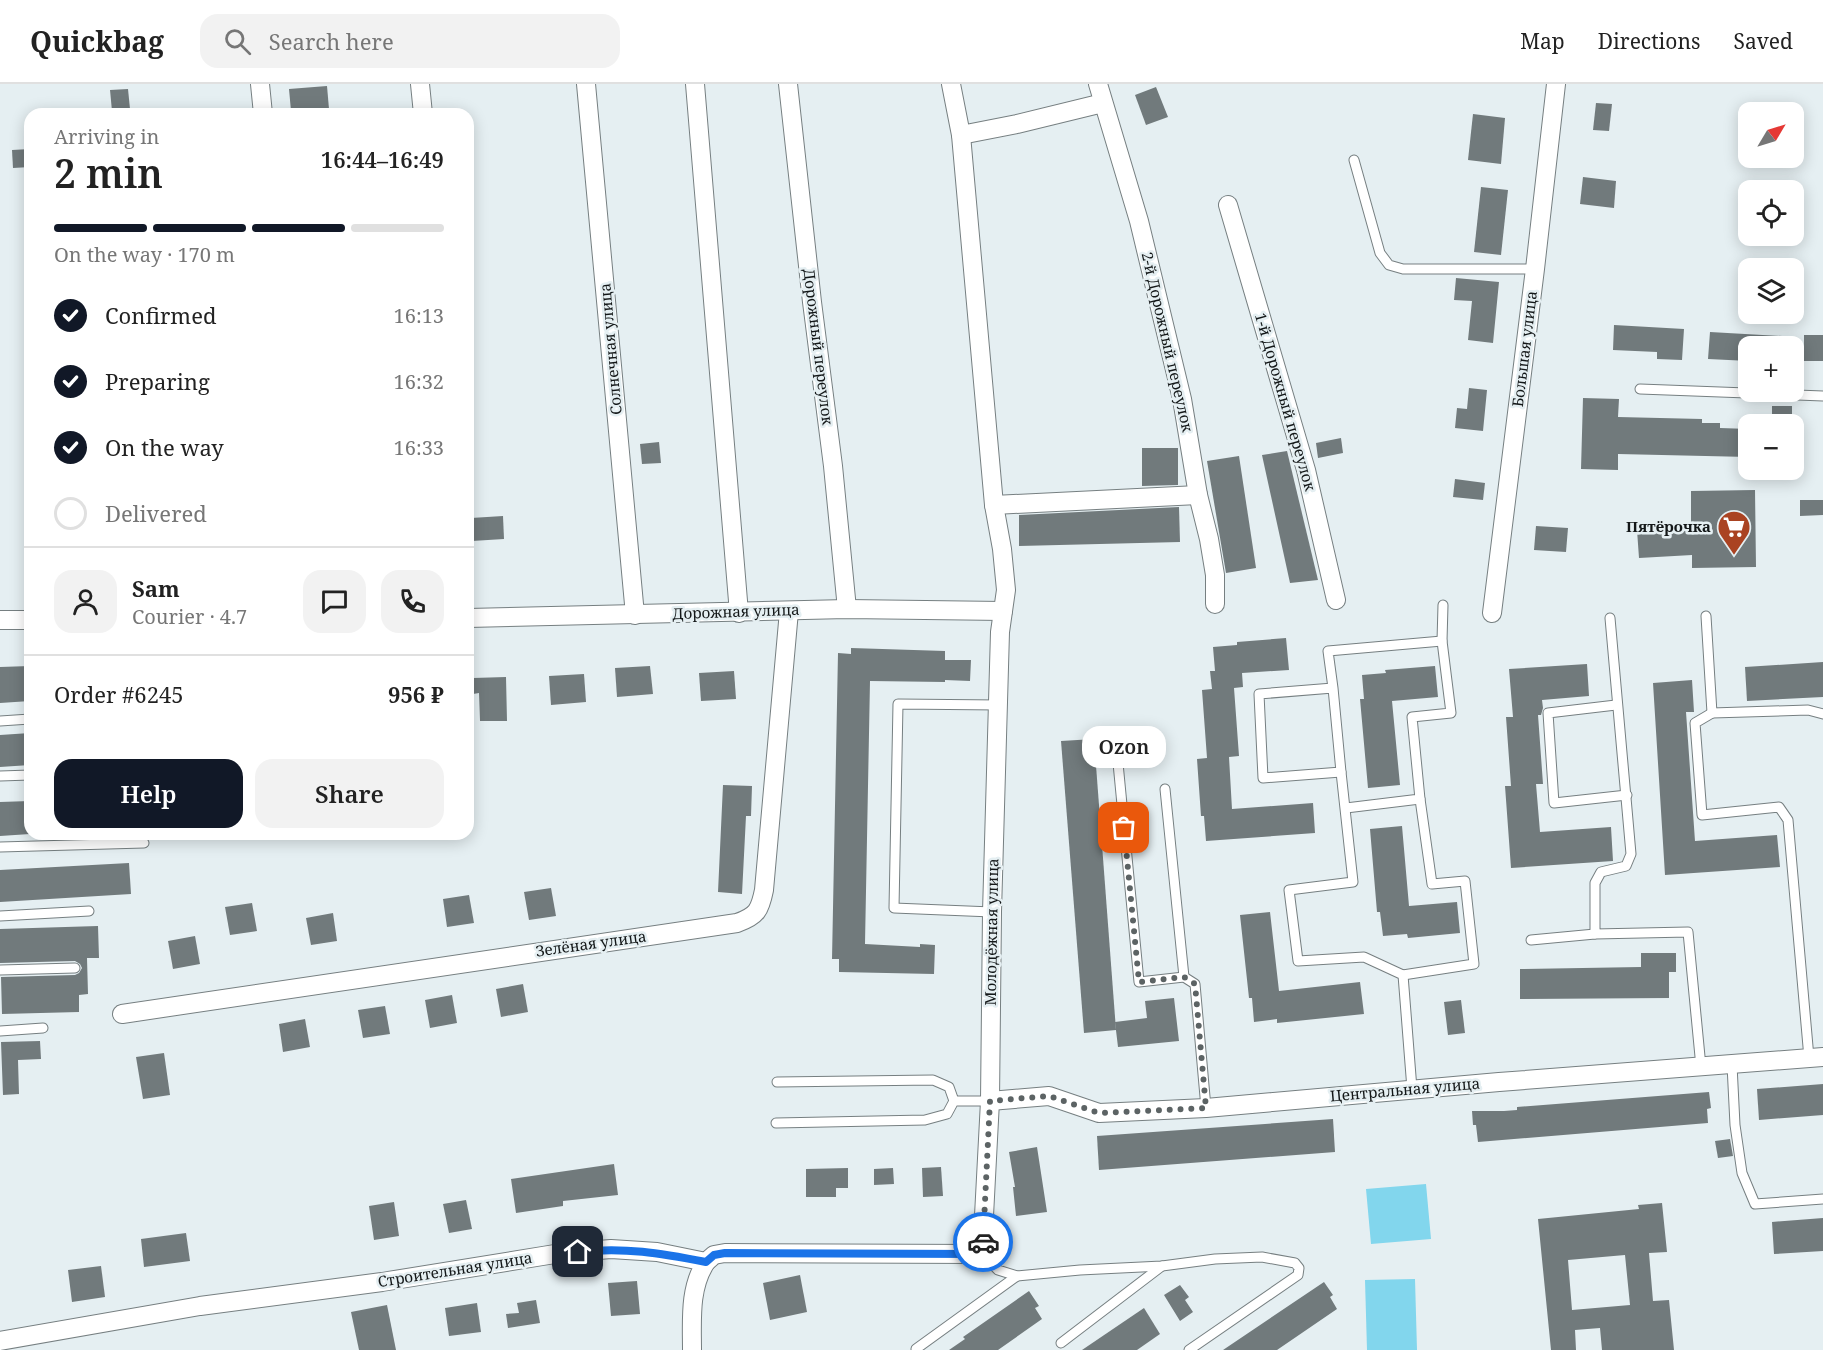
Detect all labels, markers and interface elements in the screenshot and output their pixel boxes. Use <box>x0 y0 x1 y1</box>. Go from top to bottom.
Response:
search box <box>200 14 620 68</box>
text: Quickbag <box>30 22 164 60</box>
icon: search <box>221 25 254 58</box>
text: Search here <box>269 26 394 56</box>
text: Map <box>1520 27 1565 55</box>
text: Directions <box>1598 27 1700 55</box>
text: Saved <box>1733 27 1793 55</box>
north arrow <box>1738 102 1804 168</box>
map controls <box>1738 102 1804 480</box>
text: Arriving in <box>54 123 159 150</box>
text: 16:44–16:49 <box>321 144 444 174</box>
text: 2 min <box>54 146 163 199</box>
button: locate <box>1738 180 1804 246</box>
text: On the way · 170 m <box>54 241 235 268</box>
street label: 2-й Дорожный переулок <box>1138 250 1198 434</box>
button: layers <box>1738 258 1804 324</box>
street label: Дорожный переулок <box>799 268 839 426</box>
street label: Солнечная улица <box>594 282 626 416</box>
street label: Большая улица <box>1507 290 1541 408</box>
icon: check <box>54 299 87 332</box>
text: Confirmed <box>105 300 216 330</box>
text: 16:13 <box>394 302 444 329</box>
street label: 1-й Дорожный переулок <box>1251 310 1321 493</box>
button: + <box>1738 336 1804 402</box>
icon: check <box>54 365 87 398</box>
text: Preparing <box>105 366 210 396</box>
text: 16:32 <box>394 368 444 395</box>
button: − <box>1738 414 1804 480</box>
icon: check <box>54 431 87 464</box>
text: On the way <box>105 432 224 462</box>
text: 16:33 <box>394 434 444 461</box>
text: Delivered <box>105 498 207 528</box>
supermarket icon: Пятёрочка <box>1716 509 1752 556</box>
place label: Пятёрочка <box>1626 516 1711 536</box>
button: person <box>54 570 117 633</box>
button: chat <box>303 570 366 633</box>
button: phone <box>381 570 444 633</box>
text: Sam <box>132 573 180 603</box>
street label: Дорожная улица <box>672 599 800 623</box>
text: Courier · 4.7 <box>132 603 247 630</box>
text: Order #6245 <box>54 679 184 709</box>
text: 956 ₽ <box>388 679 444 709</box>
callout: Ozon <box>1082 726 1166 768</box>
text: Ozon <box>1098 733 1150 760</box>
button: Help <box>54 759 243 828</box>
button: Share <box>255 759 444 828</box>
pin <box>1098 802 1149 853</box>
icon: bag <box>1107 811 1140 844</box>
street label: Молодёжная улица <box>980 858 1002 1006</box>
street label: Зелёная улица <box>534 925 647 961</box>
street label: Центральная улица <box>1329 1072 1481 1106</box>
courier <box>953 1212 1013 1272</box>
pin <box>552 1226 603 1277</box>
icon: car <box>967 1226 1000 1259</box>
icon: home <box>561 1235 594 1268</box>
street label: Строительная улица <box>376 1247 533 1291</box>

